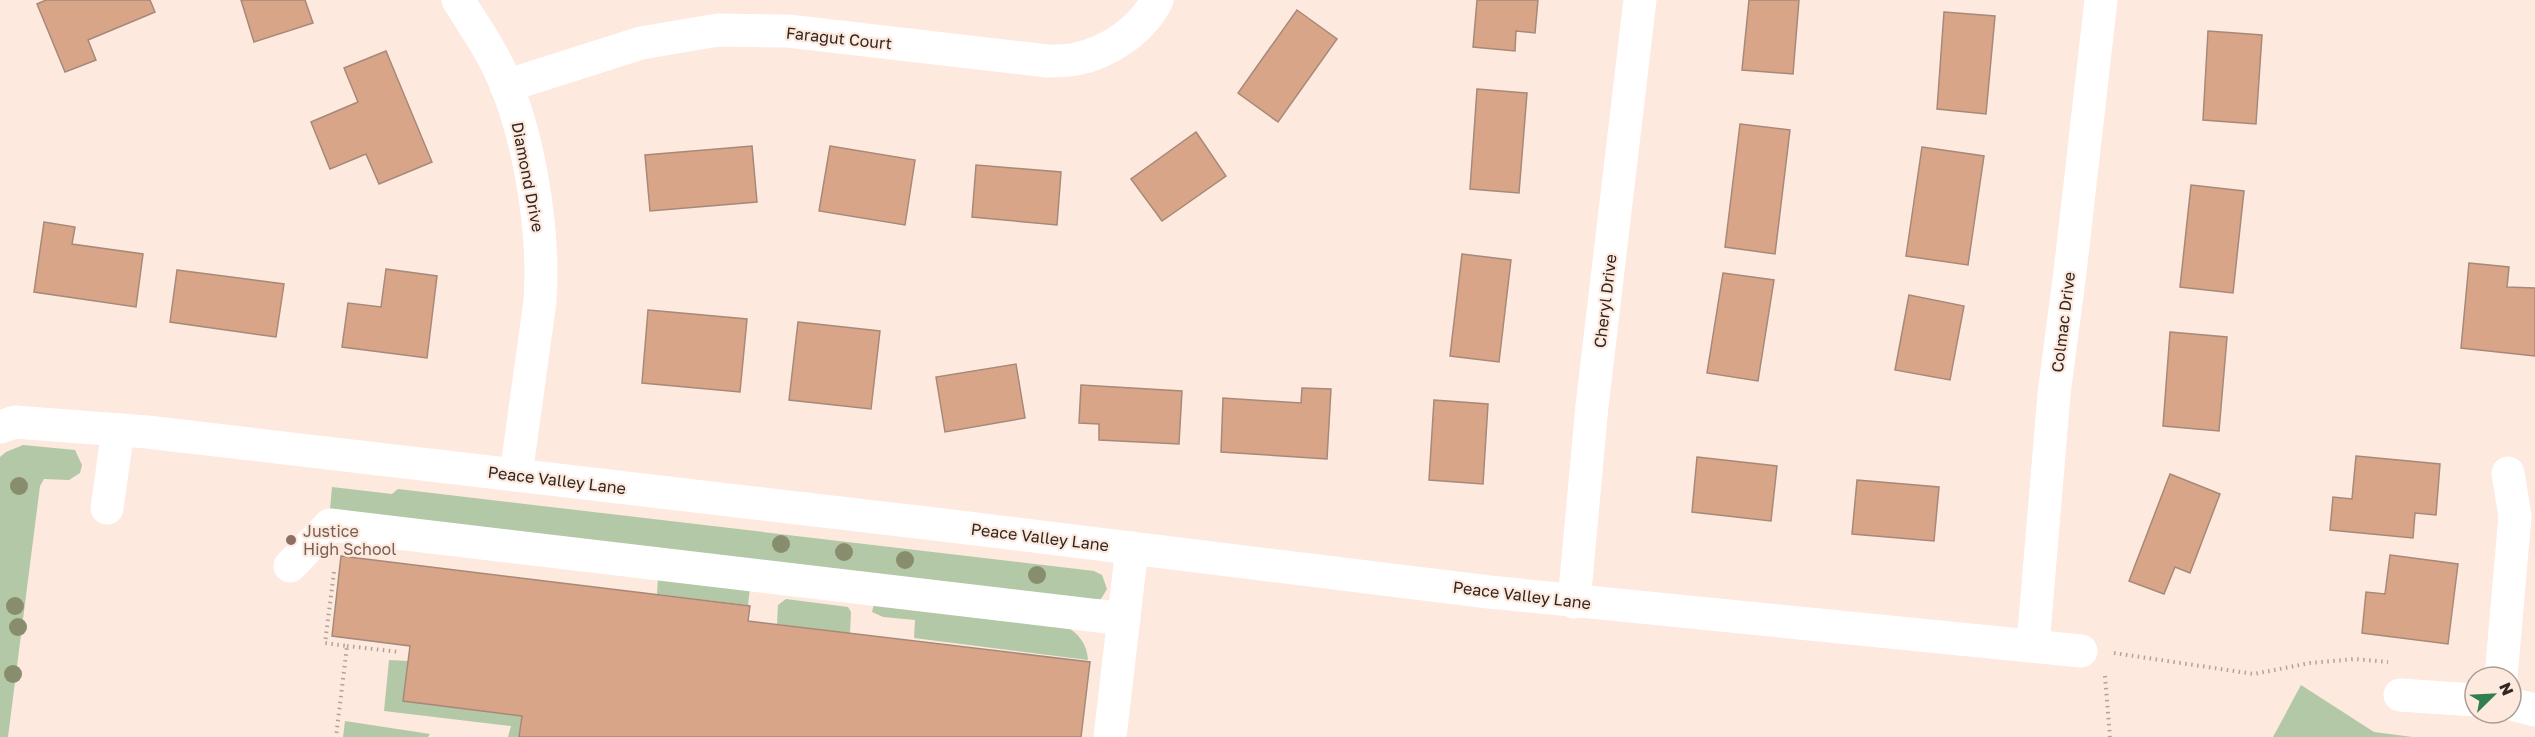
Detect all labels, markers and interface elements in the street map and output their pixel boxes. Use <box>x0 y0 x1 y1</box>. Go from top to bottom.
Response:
street label: Faragut Court <box>785 22 893 54</box>
street label: Diamond Drive <box>508 120 548 234</box>
street label: Cheryl Drive <box>1589 253 1621 349</box>
street label: Colmac Drive <box>2047 271 2079 373</box>
street label: Peace Valley Lane <box>487 462 627 498</box>
street label: Peace Valley Lane <box>970 519 1110 555</box>
place label: Justice High School <box>303 521 396 559</box>
marker: Justice High School <box>284 533 298 547</box>
street label: Peace Valley Lane <box>1452 577 1592 613</box>
north arrow <box>2463 665 2523 725</box>
text: N <box>2495 679 2518 699</box>

